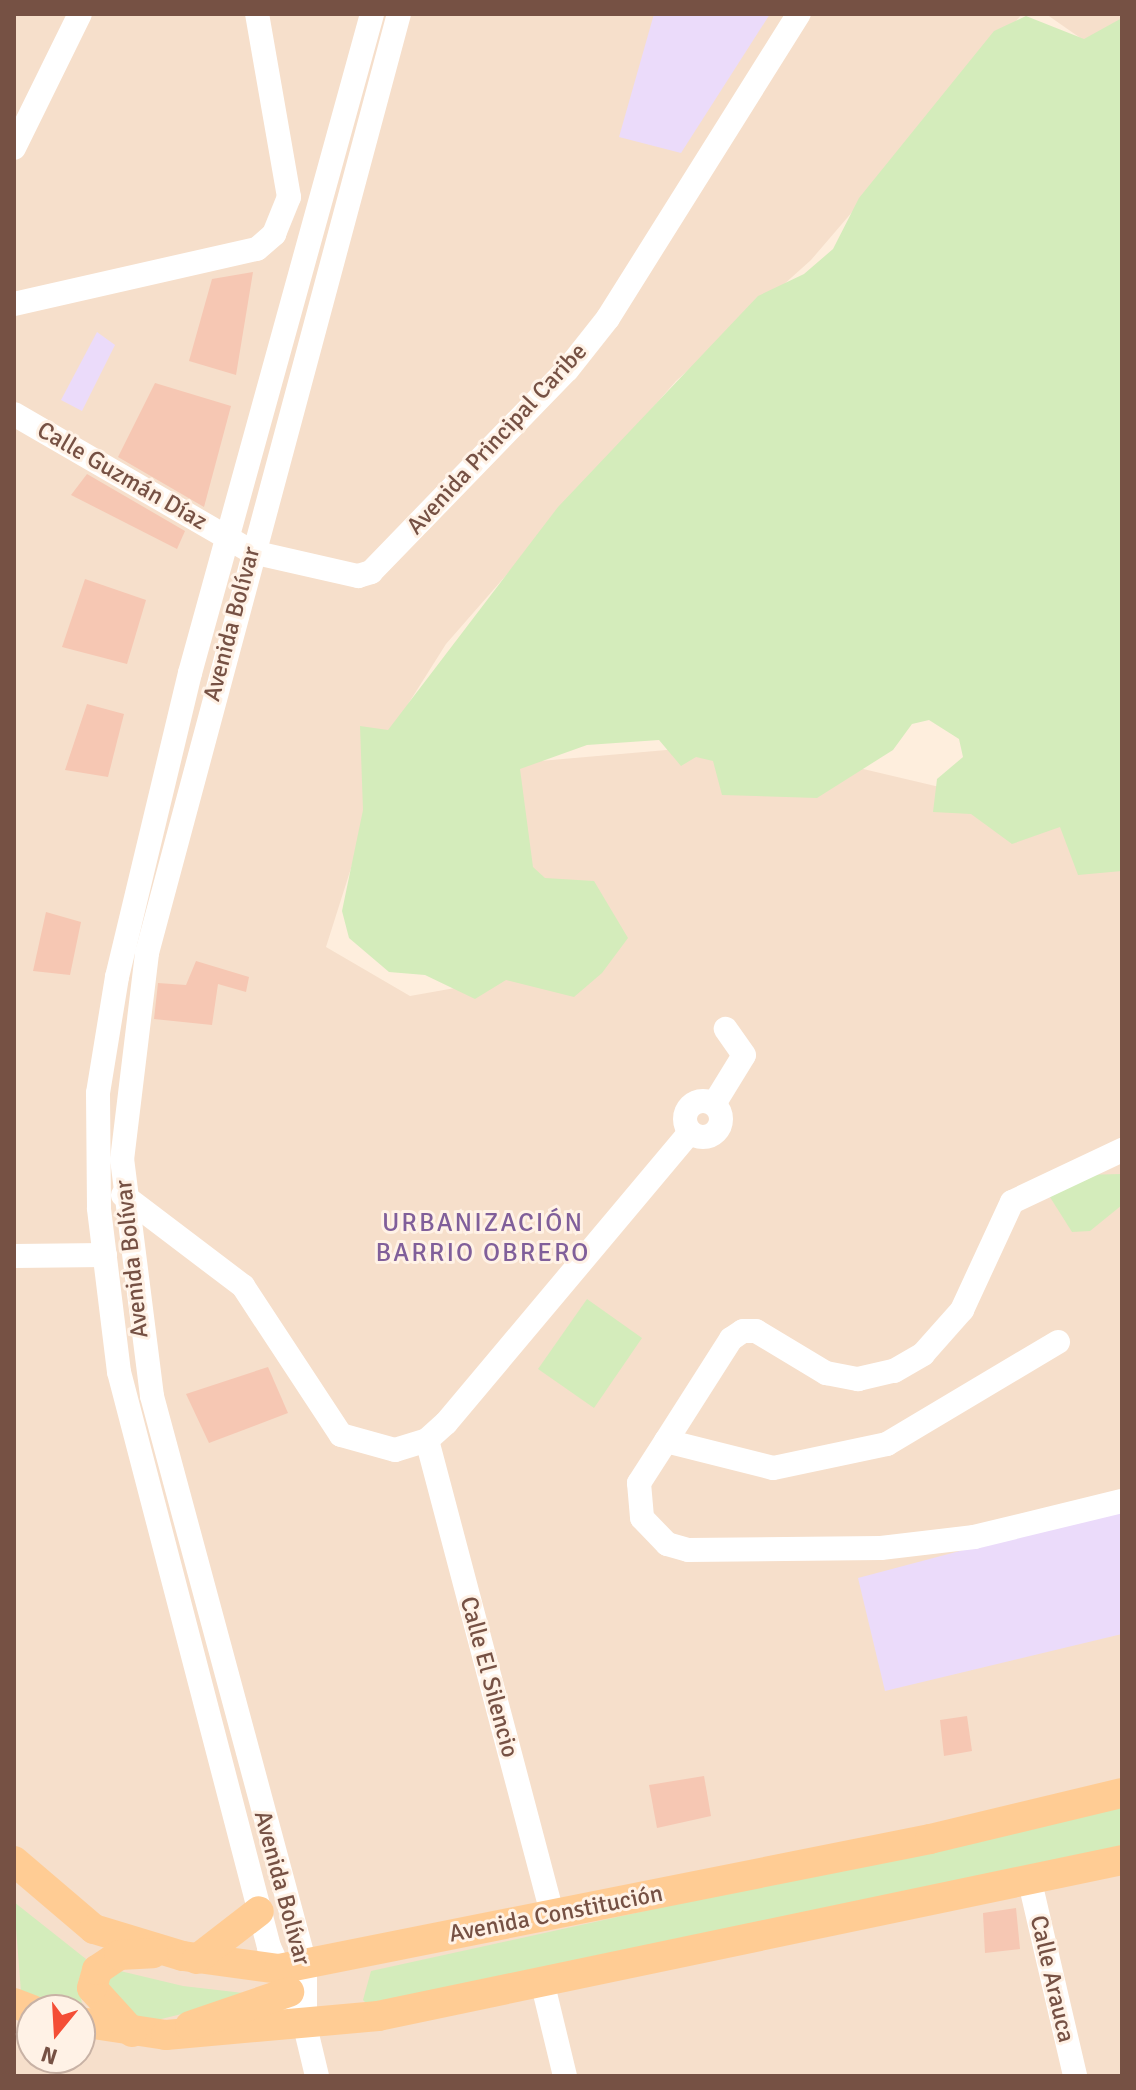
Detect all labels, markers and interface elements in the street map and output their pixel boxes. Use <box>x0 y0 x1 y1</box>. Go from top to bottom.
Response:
street label: Avenida Principal Caribe <box>401 337 593 541</box>
street label: Calle Guzmán Díaz <box>32 416 212 536</box>
street label: Avenida Bolívar <box>198 544 266 704</box>
street label: Avenida Bolívar <box>109 1179 155 1339</box>
district label: URBANIZACIÓN BARRIO OBRERO <box>376 1208 590 1270</box>
street label: Calle El Silencio <box>454 1593 524 1761</box>
street label: Avenida Bolívar <box>248 1808 316 1968</box>
street label: Avenida Constitución <box>447 1879 665 1949</box>
street label: Calle Arauca <box>1023 1913 1081 2045</box>
north arrow <box>16 1994 96 2074</box>
text: N <box>38 2040 61 2071</box>

